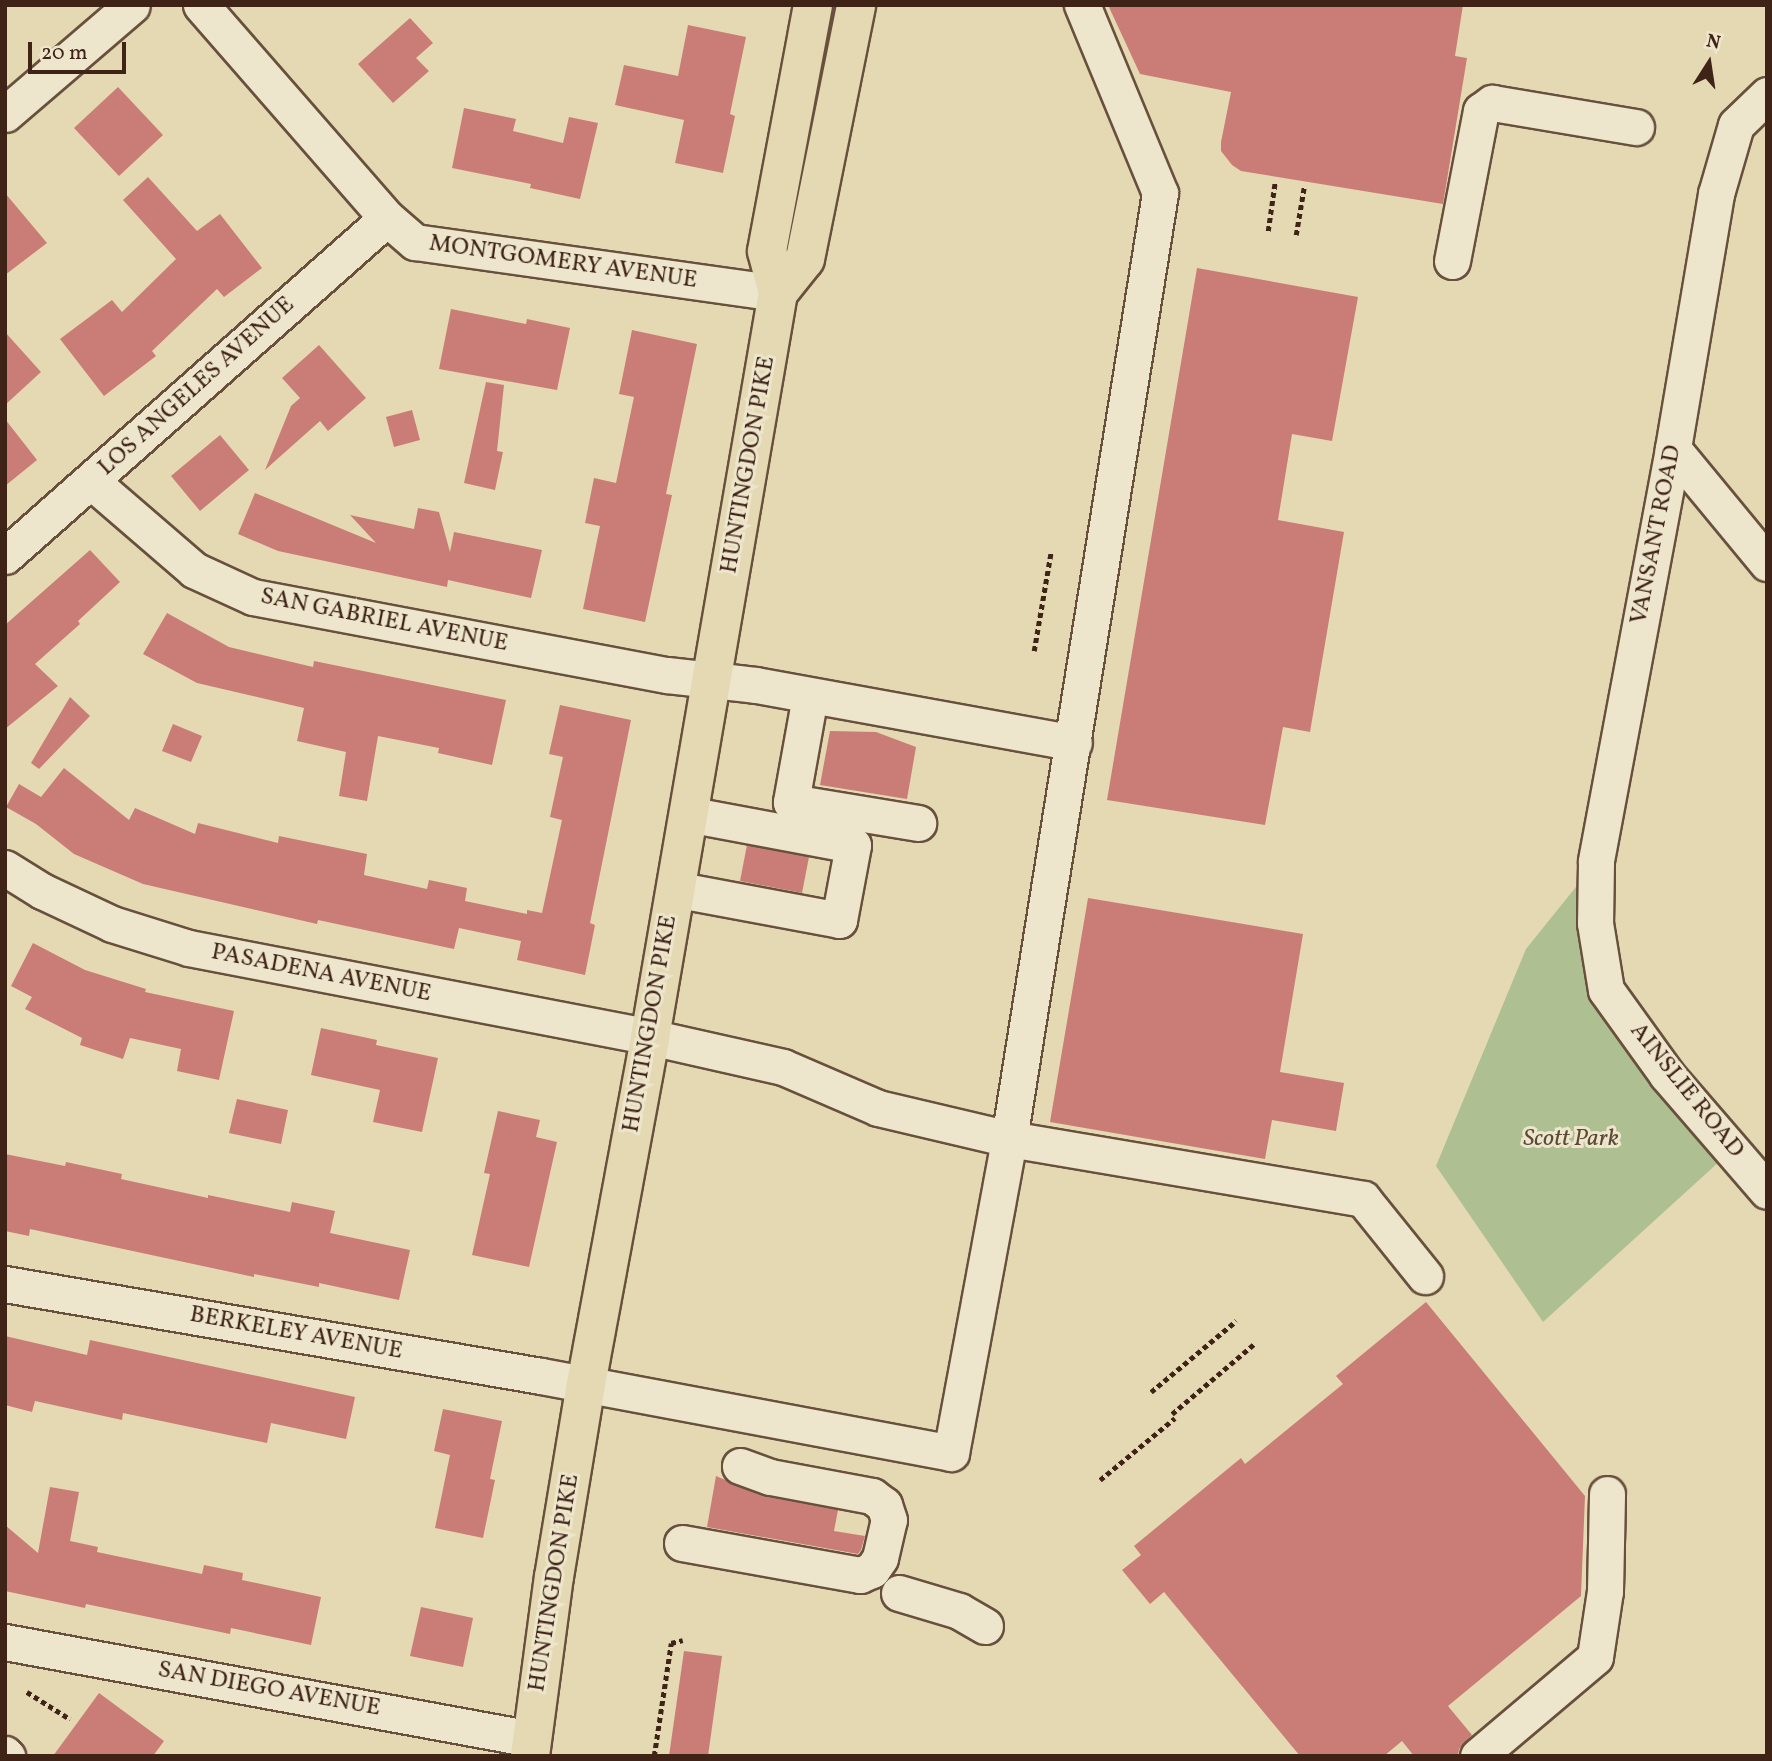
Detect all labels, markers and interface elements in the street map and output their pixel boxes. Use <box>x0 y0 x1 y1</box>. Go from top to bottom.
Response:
scale bar <box>32 28 130 72</box>
north arrow <box>1674 28 1744 98</box>
text: N <box>1704 28 1723 57</box>
text: 20 m <box>41 39 87 68</box>
street label: MONTGOMERY AVENUE <box>427 230 699 296</box>
street label: LOS ANGELES AVENUE <box>93 291 301 483</box>
street label: HUNTINGDON PIKE <box>716 354 782 576</box>
street label: VANSANT ROAD <box>1625 443 1689 627</box>
street label: SAN GABRIEL AVENUE <box>258 583 510 659</box>
street label: HUNTINGDON PIKE <box>618 913 684 1135</box>
street label: PASADENA AVENUE <box>209 939 433 1009</box>
street label: AINSLIE ROAD <box>1623 1018 1749 1164</box>
park label: Scott Park <box>1523 1126 1619 1154</box>
street label: BERKELEY AVENUE <box>187 1301 405 1367</box>
street label: HUNTINGDON PIKE <box>524 1472 586 1694</box>
street label: SAN DIEGO AVENUE <box>155 1656 383 1724</box>

